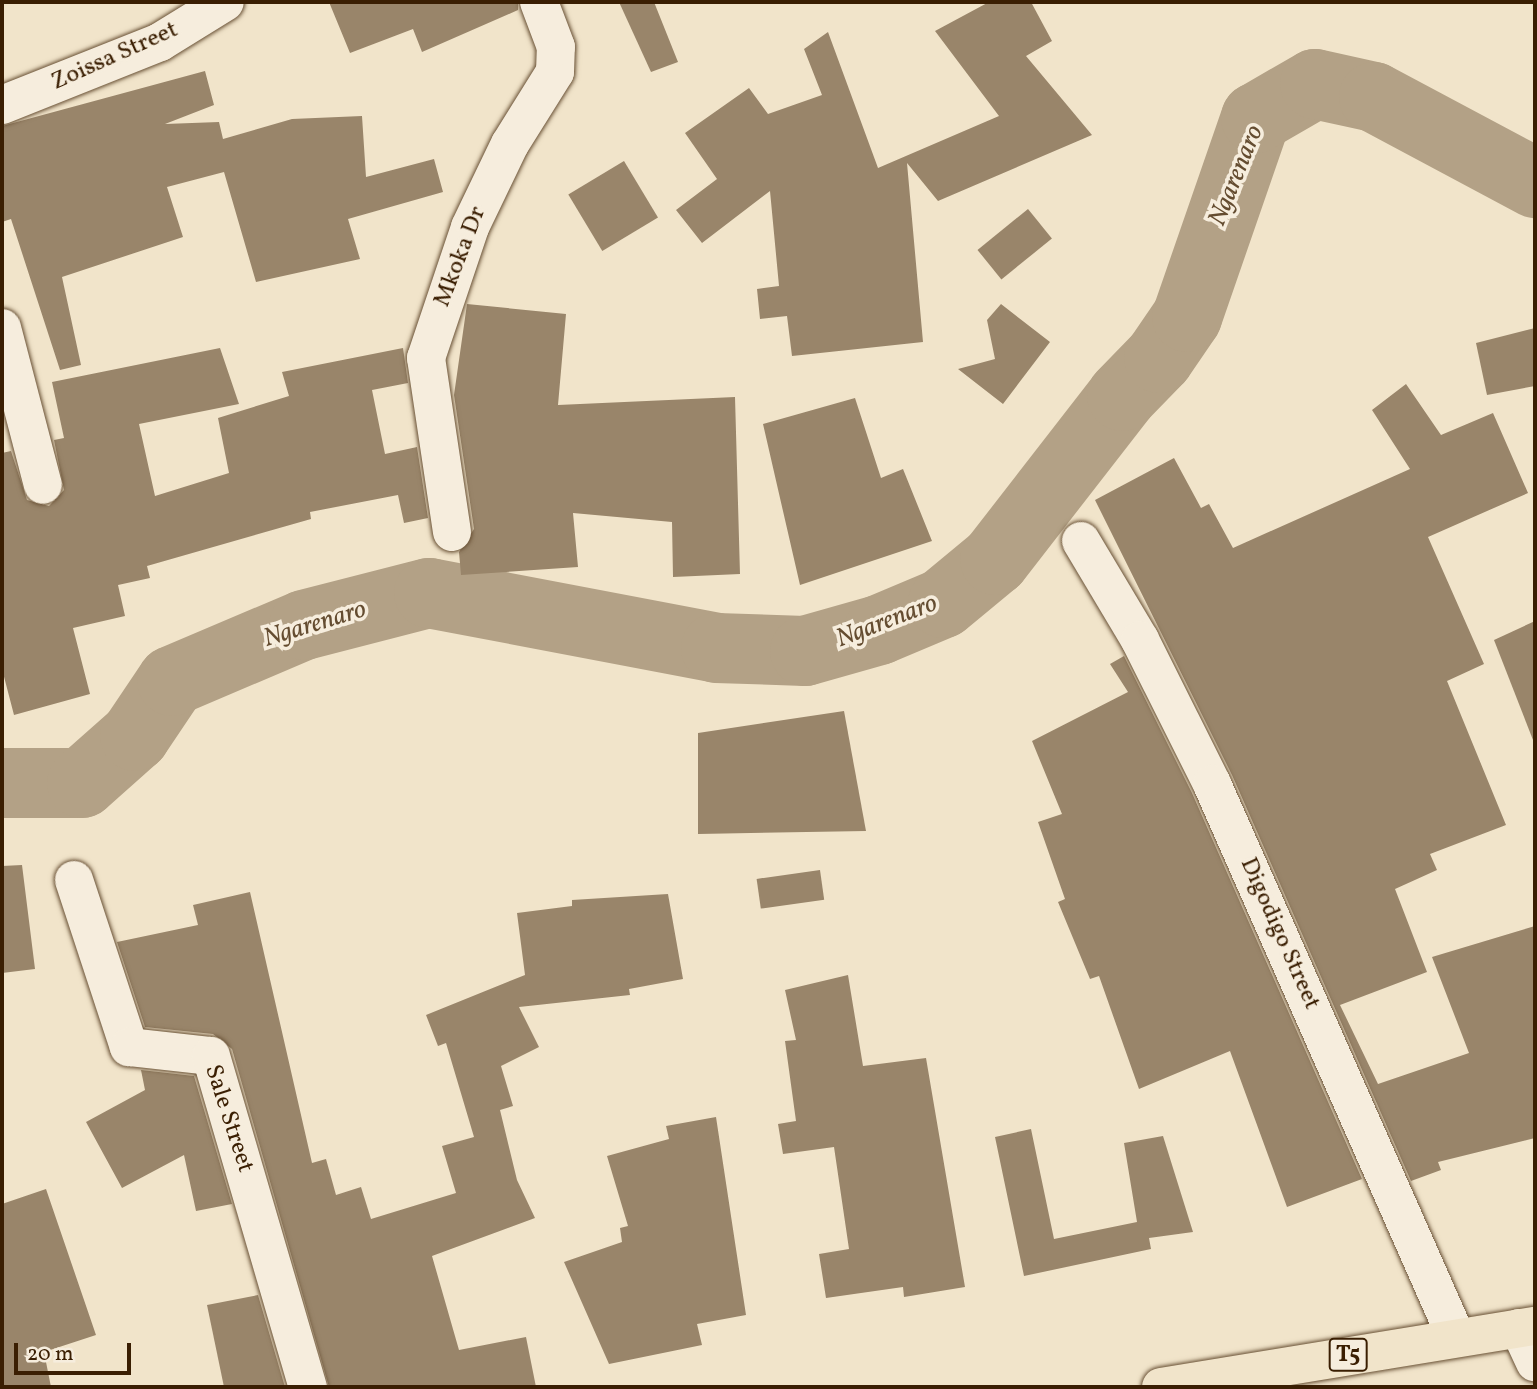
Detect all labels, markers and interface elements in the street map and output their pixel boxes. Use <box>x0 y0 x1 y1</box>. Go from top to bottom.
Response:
street label: Zoissa Street <box>47 16 183 98</box>
water label: Ngarenaro <box>1203 121 1271 231</box>
street label: Mkoka Dr <box>429 203 493 311</box>
water label: Ngarenaro <box>832 588 942 656</box>
water label: Ngarenaro <box>260 595 370 655</box>
street label: Digodigo Street <box>1233 854 1325 1014</box>
street label: Sale Street <box>197 1062 259 1176</box>
scale bar <box>18 1330 135 1374</box>
road number: T5 <box>1327 1336 1369 1374</box>
text: 20 m <box>27 1340 73 1369</box>

